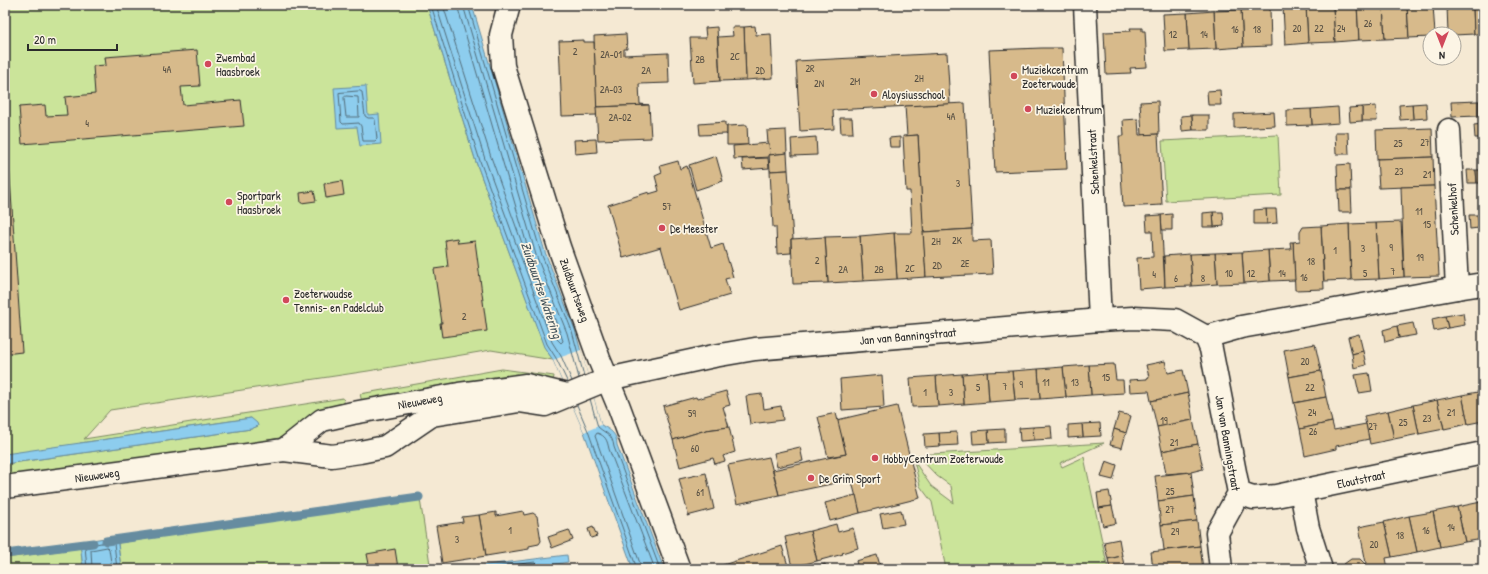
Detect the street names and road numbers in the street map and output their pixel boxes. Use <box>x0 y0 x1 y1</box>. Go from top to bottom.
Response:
street label: Schenkelstraat <box>1083 128 1103 195</box>
street label: Schenkelhof <box>1443 182 1463 236</box>
street label: Zuidbuurtseweg <box>556 256 594 324</box>
street label: Jan van Banningstraat <box>859 323 958 349</box>
street label: Nieuweweg <box>397 389 443 413</box>
street label: Jan van Banningstraat <box>1211 394 1245 493</box>
street label: Nieuweweg <box>74 463 120 487</box>
street label: Eloutstraat <box>1335 465 1388 492</box>

